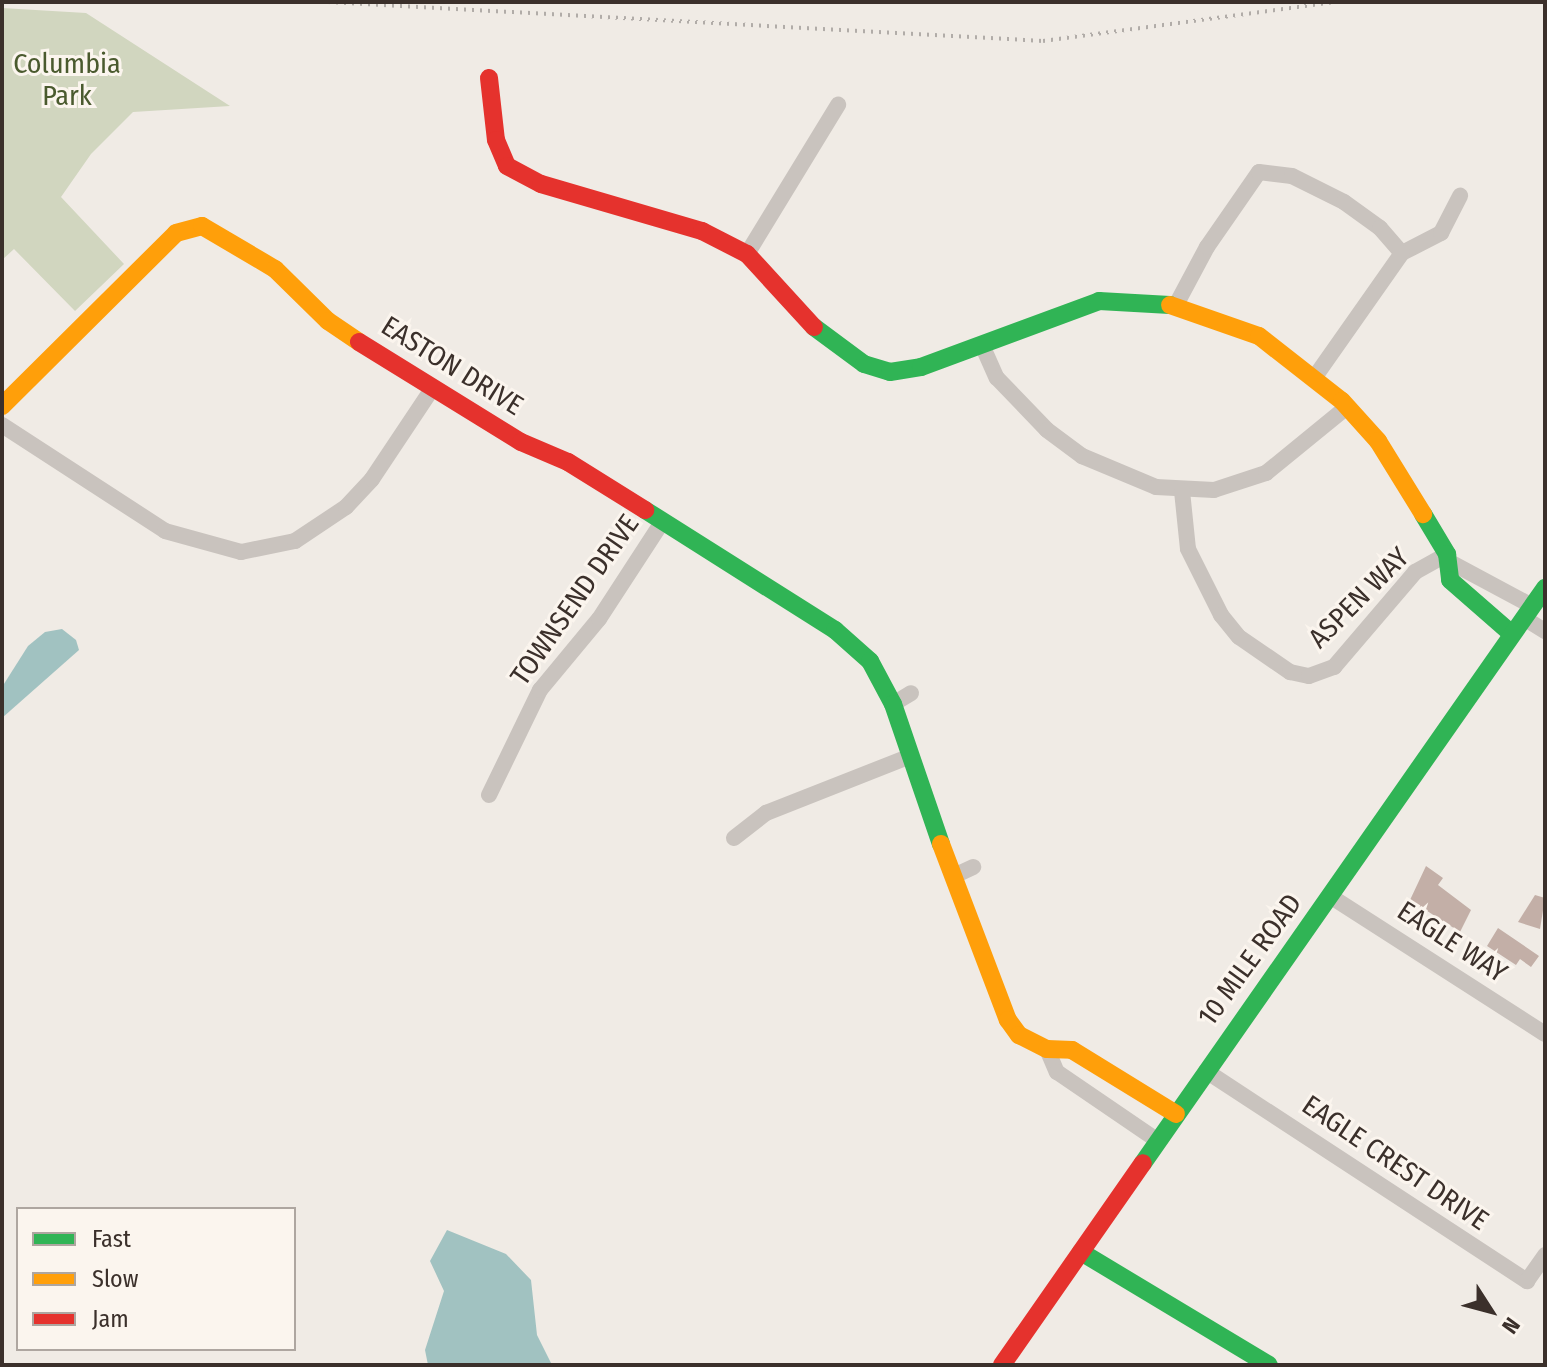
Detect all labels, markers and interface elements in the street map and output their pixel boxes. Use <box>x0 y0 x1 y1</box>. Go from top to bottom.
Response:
park label: Columbia Park <box>13 47 121 113</box>
street label: EASTON DRIVE <box>375 309 529 423</box>
street label: TOWNSEND DRIVE <box>504 508 646 692</box>
street label: ASPEN WAY <box>1302 541 1416 655</box>
street label: 10 MILE ROAD <box>1191 888 1309 1032</box>
street label: EAGLE WAY <box>1391 894 1513 990</box>
street label: EAGLE CREST DRIVE <box>1296 1088 1494 1238</box>
legend <box>16 1207 296 1351</box>
text: Fast <box>92 1225 131 1253</box>
text: Slow <box>92 1265 138 1293</box>
north arrow <box>1451 1271 1531 1351</box>
text: Jam <box>92 1305 129 1333</box>
text: N <box>1496 1312 1526 1339</box>

